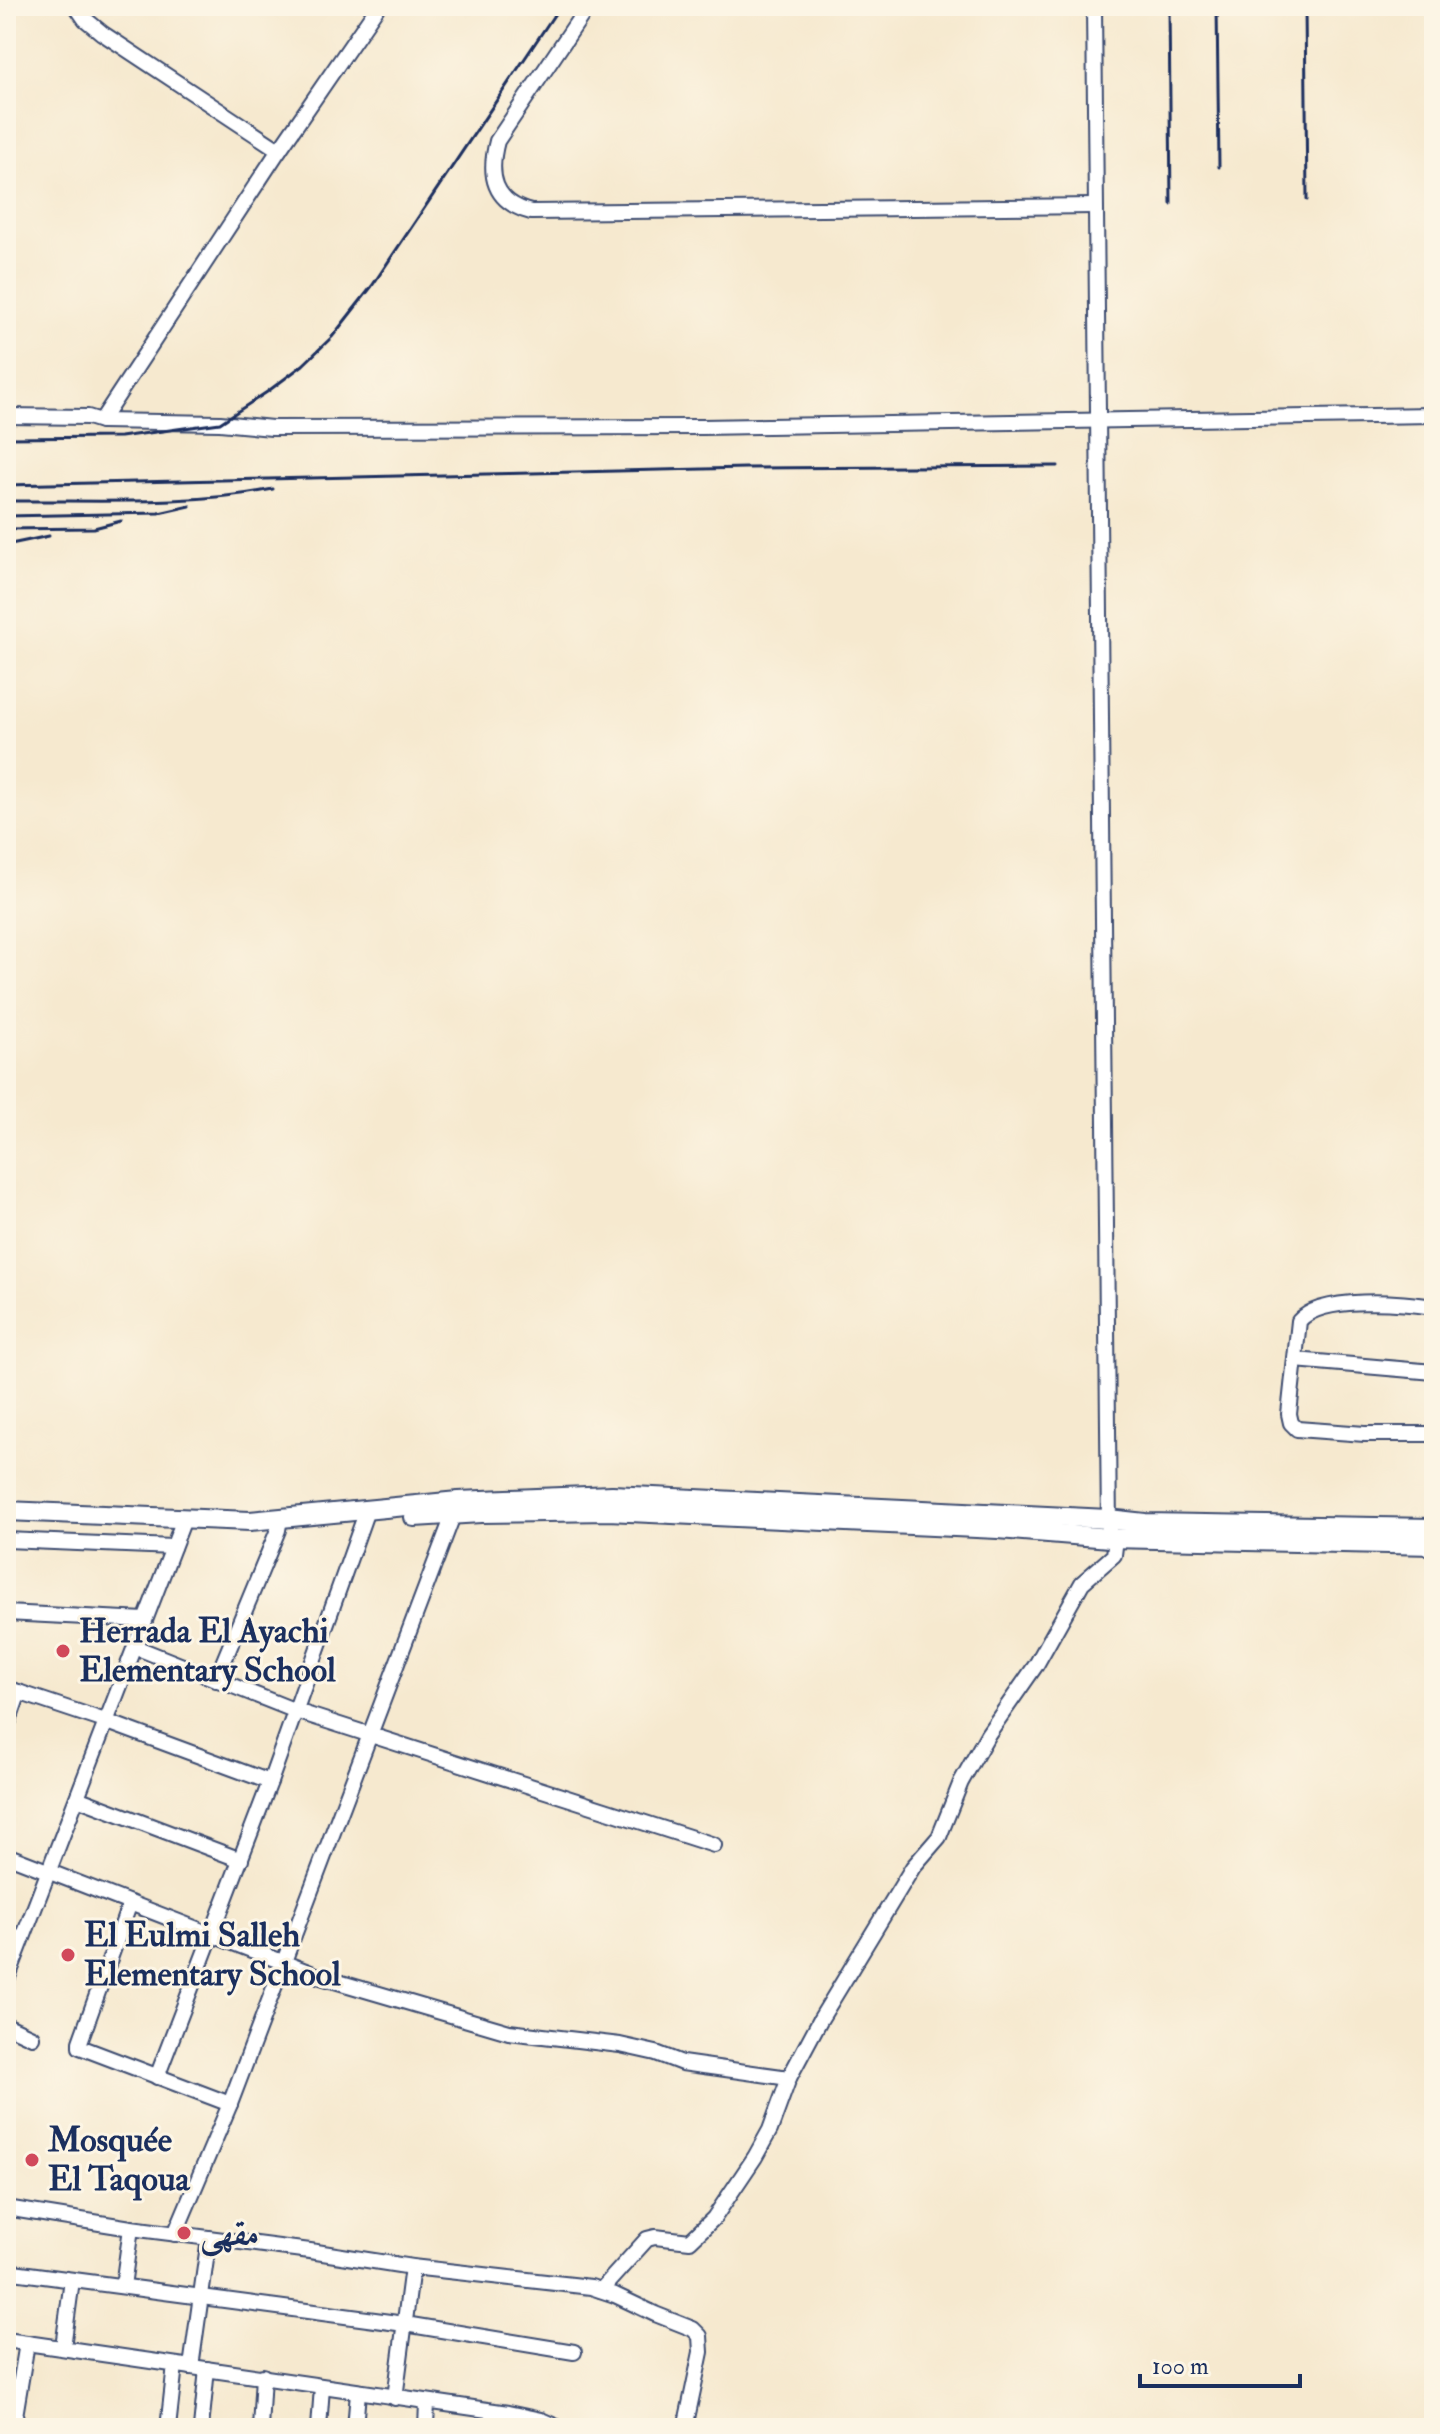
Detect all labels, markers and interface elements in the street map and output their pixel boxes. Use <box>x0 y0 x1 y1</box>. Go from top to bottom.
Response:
place label: Herrada El Ayachi Elementary School <box>79 1610 336 1692</box>
marker: Herrada El Ayachi Elementary School <box>54 1642 72 1660</box>
place label: El Eulmi Salleh Elementary School <box>84 1914 341 1996</box>
marker: El Eulmi Salleh Elementary School <box>59 1946 77 1964</box>
place label: Mosquée El Taqoua <box>47 2119 191 2201</box>
marker: Mosquée El Taqoua <box>23 2151 41 2169</box>
place label: مقهى <box>200 2212 259 2257</box>
marker: مقهى <box>175 2224 193 2242</box>
scale bar <box>1140 2338 1300 2388</box>
text: 100 m <box>1152 2351 1209 2382</box>

